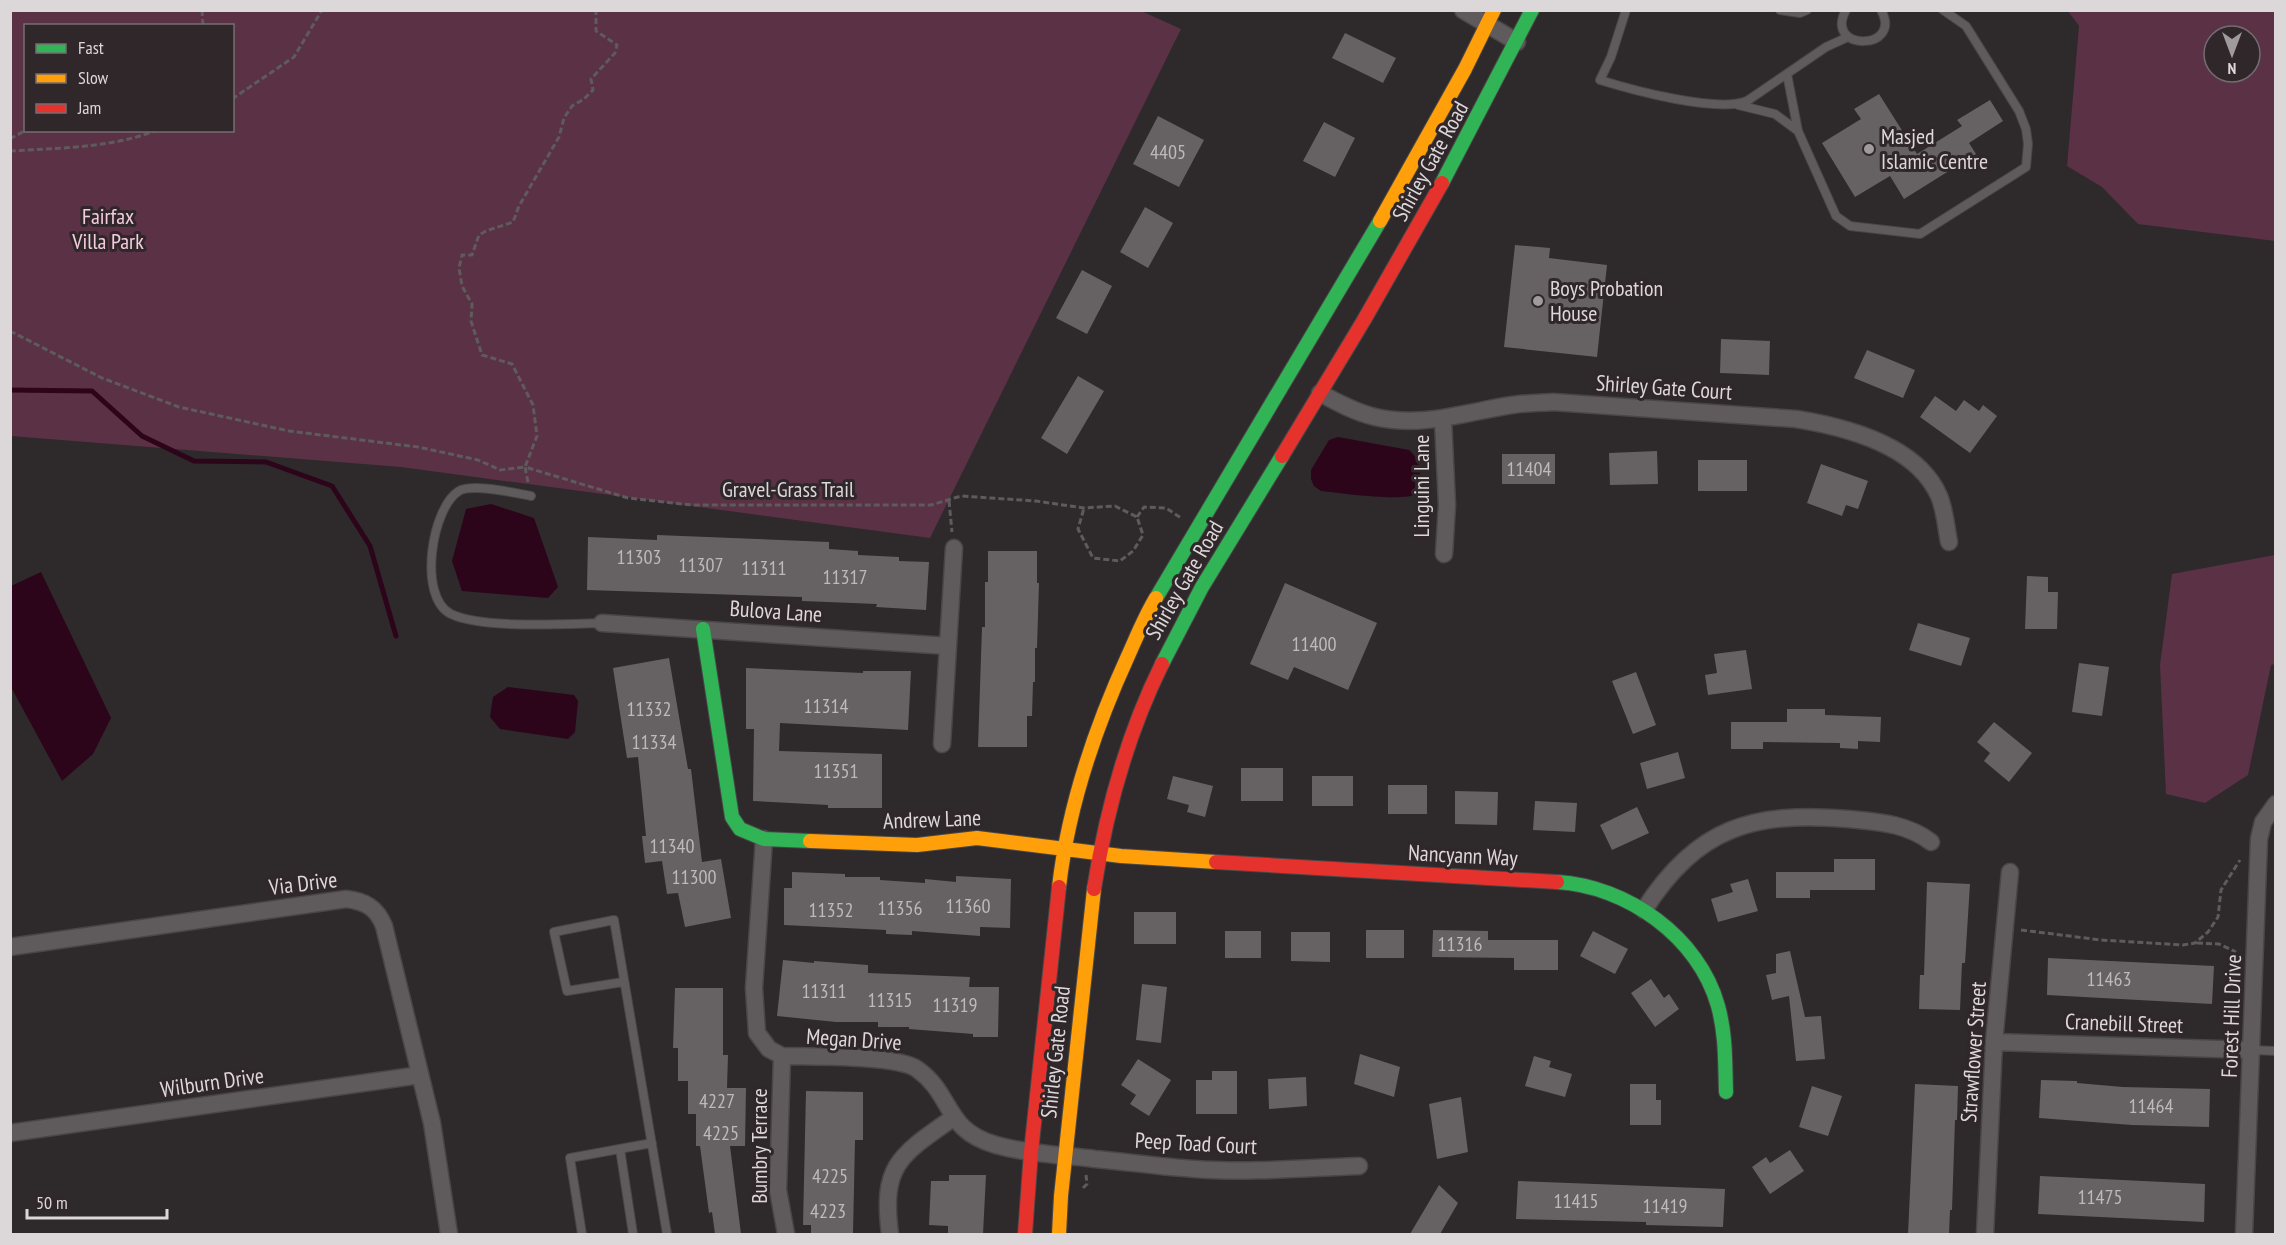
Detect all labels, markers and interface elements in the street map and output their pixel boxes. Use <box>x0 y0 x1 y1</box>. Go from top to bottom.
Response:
legend <box>24 24 234 132</box>
north arrow <box>2202 24 2262 84</box>
text: Fast <box>78 36 104 59</box>
text: N <box>2228 59 2236 79</box>
text: Slow <box>78 66 109 89</box>
text: Jam <box>77 96 101 119</box>
street label: Shirley Gate Road <box>1386 96 1474 226</box>
place label: Masjed Islamic Centre <box>1881 122 1988 175</box>
house number: 4405 <box>1150 139 1186 165</box>
marker: Masjed Islamic Centre <box>1862 142 1876 156</box>
park label: Fairfax Villa Park <box>71 202 144 255</box>
place label: Boys Probation House <box>1550 274 1663 327</box>
marker: Boys Probation House <box>1531 294 1545 308</box>
street label: Shirley Gate Court <box>1595 368 1733 406</box>
street label: Linguini Lane <box>1407 435 1435 537</box>
house number: 11404 <box>1507 456 1552 482</box>
street label: Gravel-Grass Trail <box>722 475 855 503</box>
street label: Shirley Gate Road <box>1139 515 1229 645</box>
house number: 11303 <box>617 544 662 570</box>
house number: 11307 <box>679 552 724 578</box>
house number: 11311 <box>742 555 787 581</box>
house number: 11317 <box>823 564 868 590</box>
street label: Bulova Lane <box>729 594 823 628</box>
house number: 11400 <box>1292 631 1337 657</box>
house number: 11314 <box>804 693 849 719</box>
house number: 11332 <box>627 696 672 722</box>
house number: 11334 <box>632 729 677 755</box>
house number: 11351 <box>814 758 859 784</box>
street label: Andrew Lane <box>882 803 982 835</box>
house number: 11340 <box>650 833 695 859</box>
street label: Nancyann Way <box>1407 838 1519 872</box>
house number: 11300 <box>672 864 717 890</box>
street label: Via Drive <box>266 865 339 901</box>
house number: 11360 <box>946 893 991 919</box>
house number: 11356 <box>878 895 923 921</box>
house number: 11352 <box>809 897 854 923</box>
house number: 11316 <box>1438 931 1483 957</box>
street label: Forest Hill Drive <box>2215 954 2247 1078</box>
house number: 11463 <box>2087 966 2132 992</box>
house number: 11311 <box>802 978 847 1004</box>
street label: Strawflower Street <box>1954 981 1992 1123</box>
street label: Shirley Gate Road <box>1034 984 1076 1120</box>
house number: 11315 <box>868 987 913 1013</box>
house number: 11319 <box>933 992 978 1018</box>
street label: Cranebill Street <box>2064 1007 2184 1039</box>
street label: Megan Drive <box>805 1022 903 1056</box>
street label: Wilburn Drive <box>159 1061 265 1103</box>
house number: 4227 <box>699 1088 735 1114</box>
street label: Bumbry Terrace <box>745 1088 773 1204</box>
house number: 11464 <box>2129 1093 2174 1119</box>
house number: 4225 <box>703 1120 739 1146</box>
street label: Peep Toad Court <box>1134 1126 1258 1160</box>
house number: 4225 <box>812 1163 848 1189</box>
scale bar <box>27 1182 166 1220</box>
house number: 11475 <box>2078 1184 2123 1210</box>
house number: 11415 <box>1554 1188 1599 1214</box>
text: 50 m <box>36 1191 68 1214</box>
house number: 11419 <box>1643 1193 1688 1219</box>
house number: 4223 <box>810 1198 846 1224</box>

